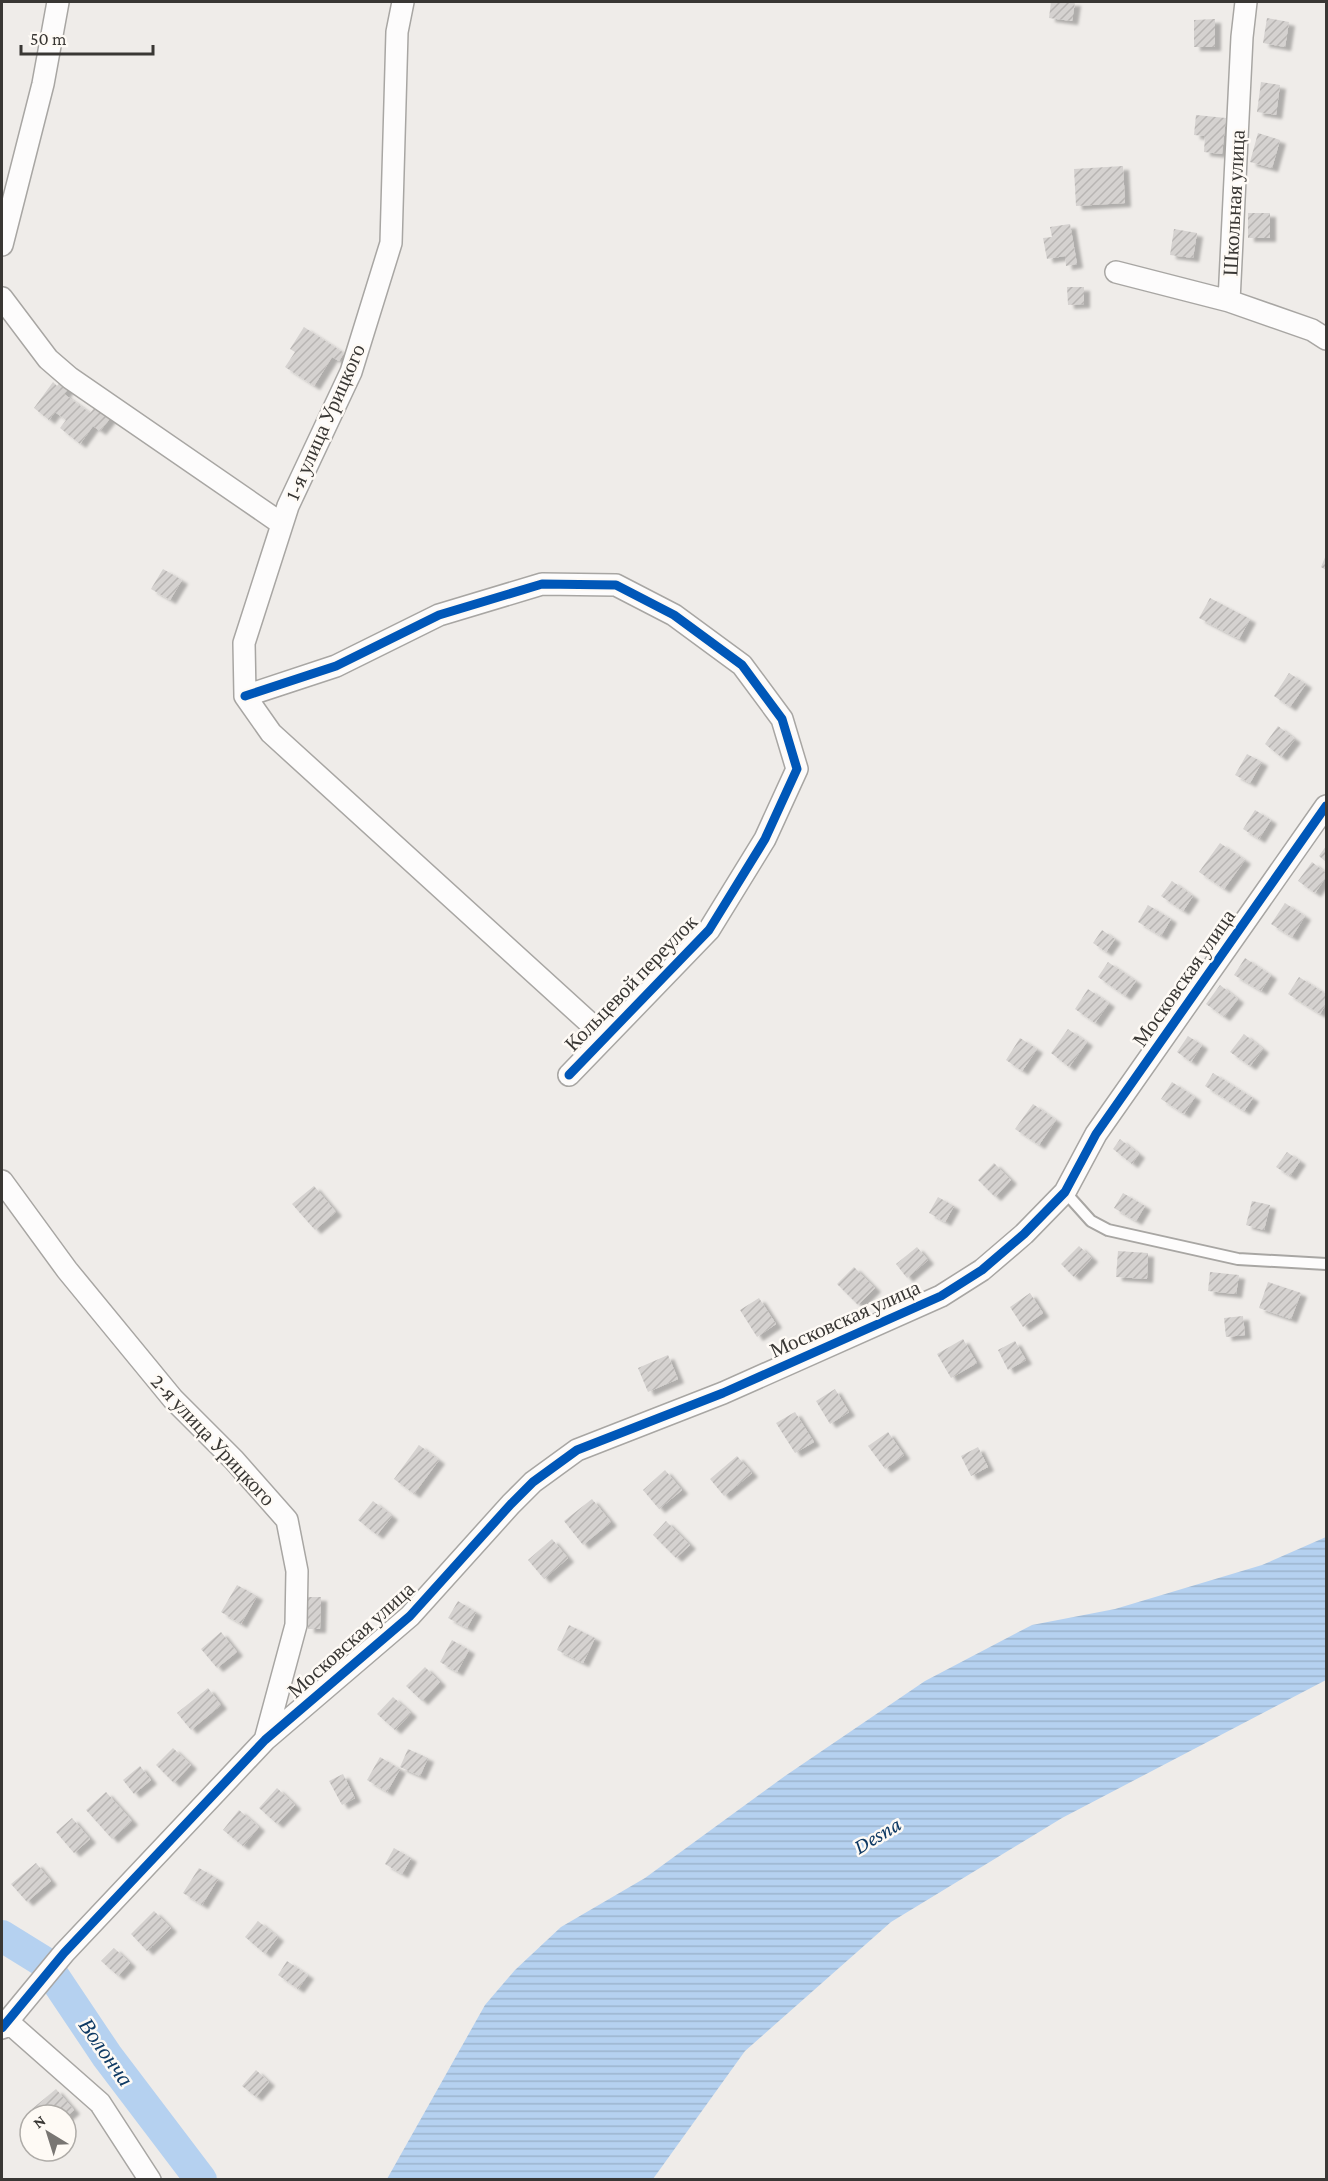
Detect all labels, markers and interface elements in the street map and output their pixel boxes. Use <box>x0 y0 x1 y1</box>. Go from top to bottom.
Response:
scale bar <box>21 18 153 56</box>
text: 50 m <box>30 29 67 49</box>
street label: Школьная улица <box>1218 128 1250 277</box>
street label: 1-я улица Урицкого <box>280 340 370 504</box>
street label: Московская улица <box>1128 904 1241 1051</box>
street label: Кольцевой переулок <box>560 909 703 1056</box>
street label: Московская улица <box>766 1275 924 1363</box>
street label: 2-я улица Урицкого <box>146 1369 280 1511</box>
street label: Московская улица <box>283 1576 420 1703</box>
water label: Desna <box>849 1811 905 1859</box>
water label: Волонча <box>74 2013 138 2091</box>
north arrow <box>18 2103 78 2163</box>
text: N <box>30 2111 49 2132</box>

